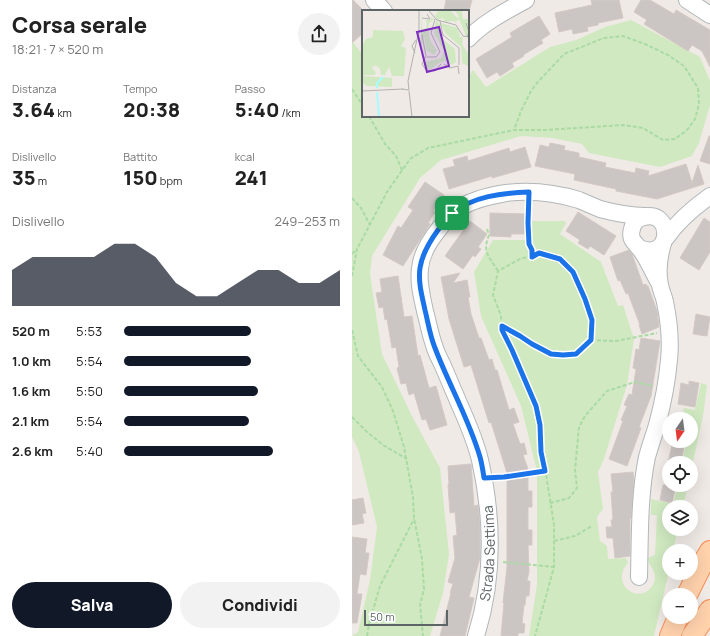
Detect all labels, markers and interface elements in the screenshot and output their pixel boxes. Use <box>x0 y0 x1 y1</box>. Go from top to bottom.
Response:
text: Corsa serale <box>12 10 147 40</box>
inset map <box>362 10 469 117</box>
button: share <box>298 13 340 55</box>
text: 18:21 · 7 × 520 m <box>12 40 103 58</box>
text: Distanza <box>12 81 56 96</box>
text: Tempo <box>123 81 158 96</box>
text: Passo <box>235 81 265 96</box>
text: 3.64 <box>12 96 55 123</box>
text: 20:38 <box>123 96 180 123</box>
text: 5:40 <box>235 96 279 123</box>
text: km <box>55 105 72 120</box>
text: /km <box>279 105 301 120</box>
text: Dislivello <box>12 149 56 164</box>
text: Battito <box>123 149 158 164</box>
text: kcal <box>235 149 255 164</box>
text: 35 <box>12 164 36 191</box>
text: 150 <box>123 164 158 191</box>
text: 241 <box>235 164 268 191</box>
text: m <box>36 173 47 188</box>
text: bpm <box>158 173 182 188</box>
pin <box>435 196 469 230</box>
icon: arrive <box>441 202 463 224</box>
text: Dislivello <box>12 212 64 230</box>
text: 249–253 m <box>274 212 340 230</box>
text: 520 m <box>12 322 50 340</box>
text: 5:53 <box>76 322 102 340</box>
text: 1.0 km <box>12 352 51 370</box>
text: 5:54 <box>76 352 103 370</box>
text: 1.6 km <box>12 382 50 400</box>
text: 5:50 <box>76 382 103 400</box>
text: 2.1 km <box>12 412 49 430</box>
text: 5:54 <box>76 412 103 430</box>
north arrow <box>662 412 698 448</box>
map controls <box>662 412 698 624</box>
text: 2.6 km <box>12 442 53 460</box>
text: 5:40 <box>76 442 103 460</box>
button: locate <box>662 456 698 492</box>
button: layers <box>662 500 698 536</box>
street label: Strada Settima <box>475 505 499 602</box>
button: + <box>662 544 698 580</box>
button: Salva <box>12 582 172 628</box>
button: Condividi <box>180 582 340 628</box>
button: − <box>662 588 698 624</box>
scale bar <box>364 608 448 627</box>
text: 50 m <box>370 609 395 624</box>

